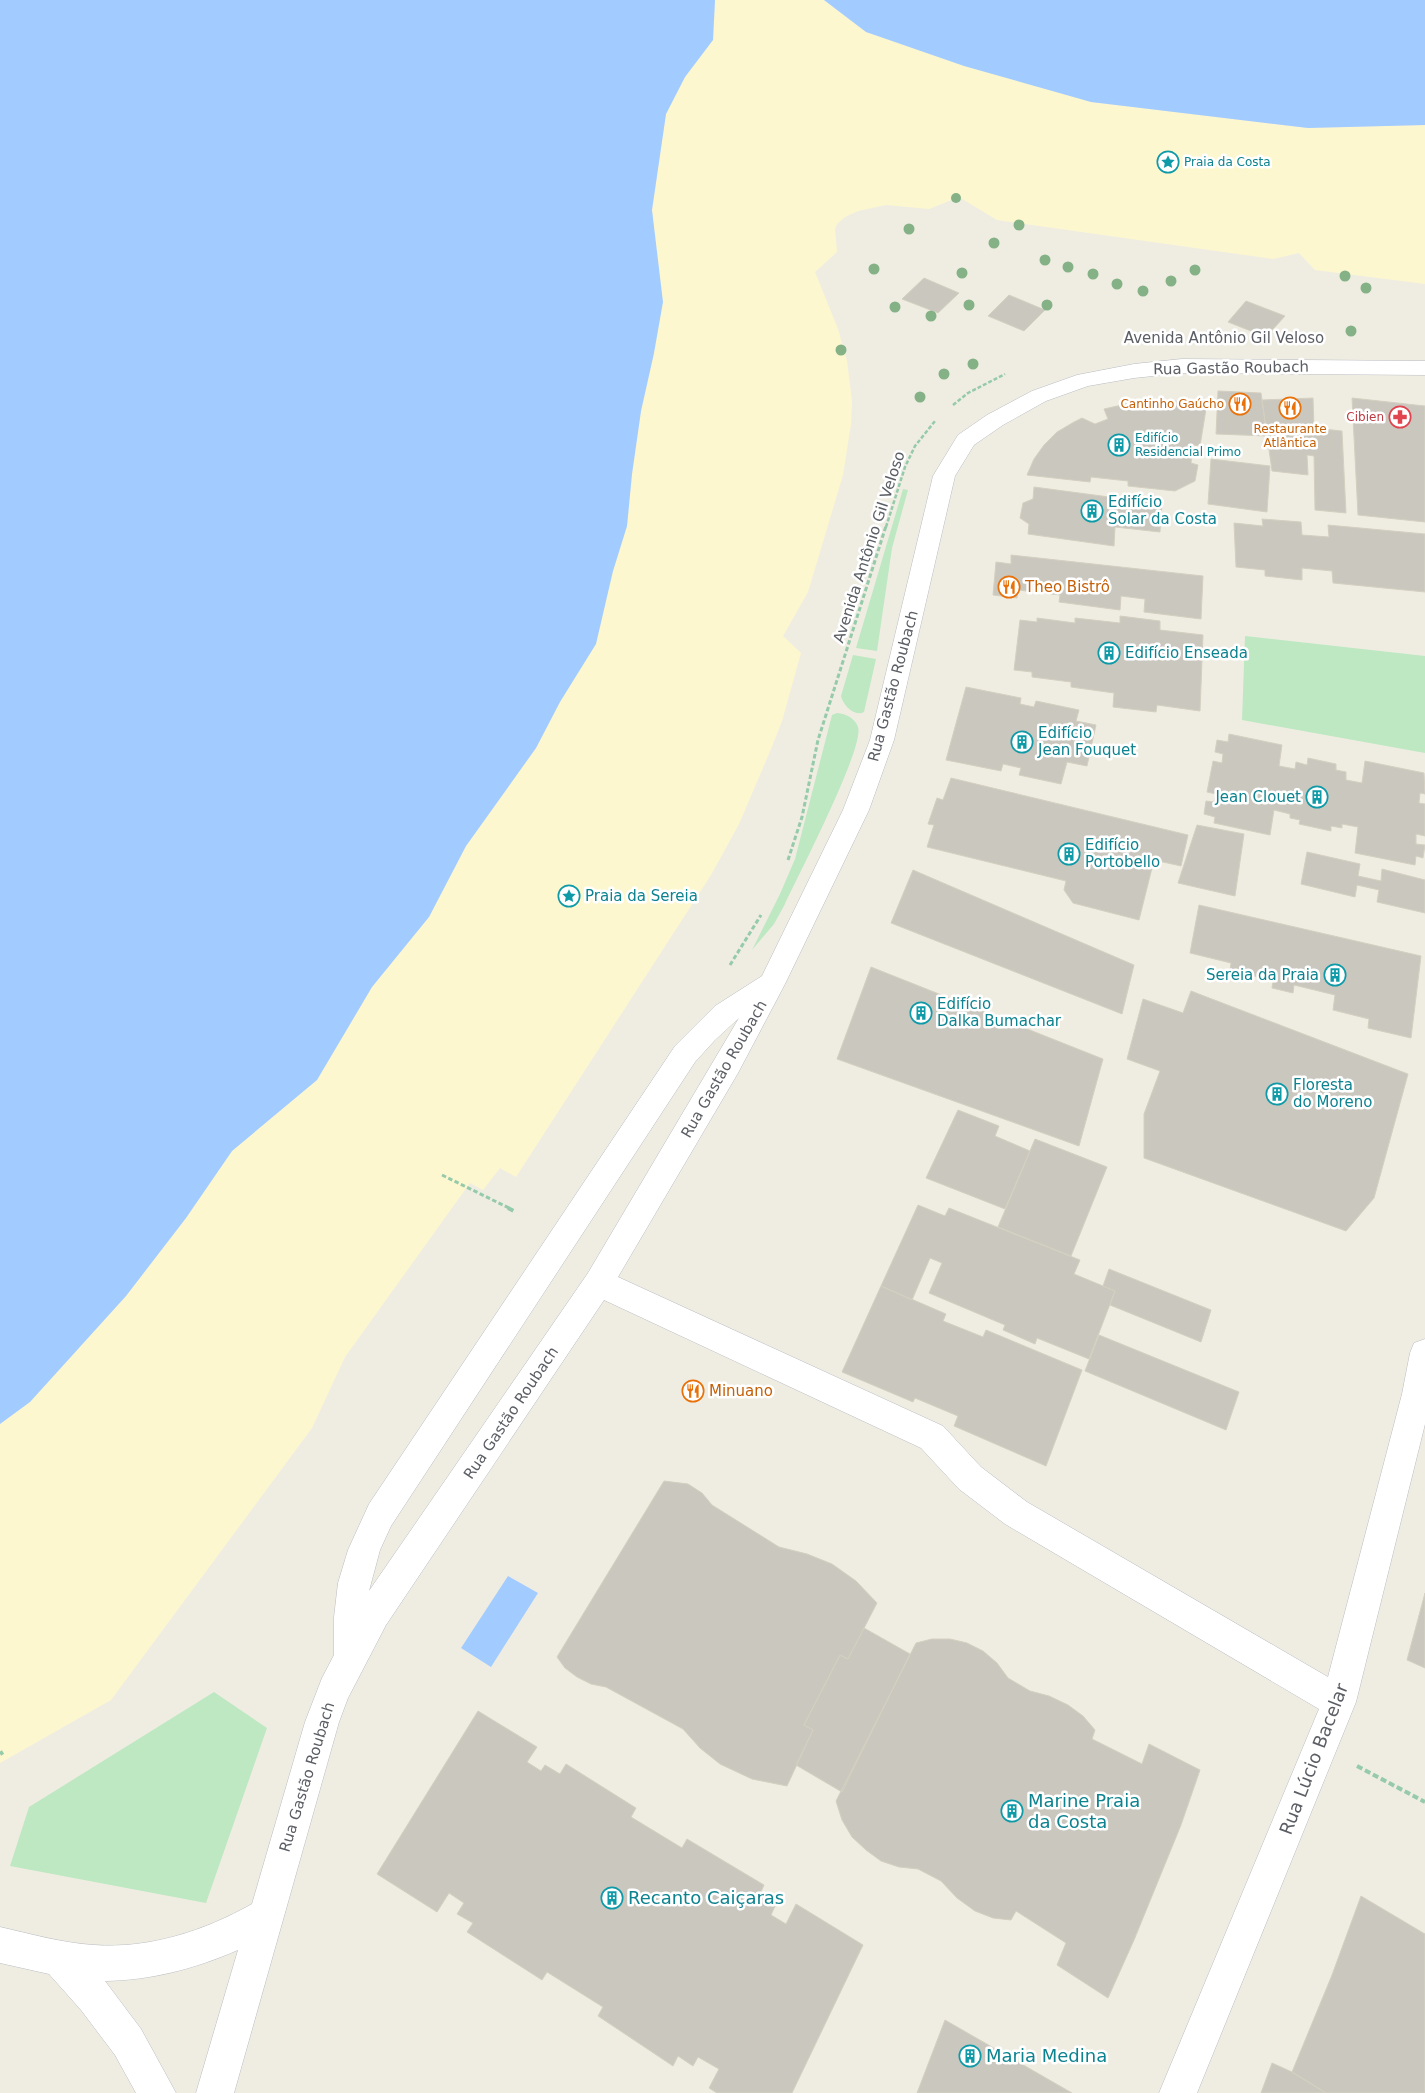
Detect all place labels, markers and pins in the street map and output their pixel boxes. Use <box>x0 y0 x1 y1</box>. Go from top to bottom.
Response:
place icon: Praia da Costa <box>1156 150 1180 174</box>
place label: Praia da Costa <box>1184 155 1271 169</box>
restaurant icon: Cantinho Gaúcho <box>1228 392 1252 416</box>
restaurant icon: Restaurante Atlântica <box>1278 396 1302 420</box>
place label: Cantinho Gaúcho <box>1120 397 1224 411</box>
pharmacy icon: Cibien <box>1388 405 1412 429</box>
place label: Cibien <box>1346 410 1384 424</box>
place label: Restaurante Atlântica <box>1253 422 1327 450</box>
place label: Edifício Residencial Primo <box>1135 431 1241 459</box>
building icon: Edifício Residencial Primo <box>1107 433 1131 457</box>
place label: Edifício Solar da Costa <box>1108 493 1217 528</box>
building icon: Edifício Solar da Costa <box>1080 499 1104 523</box>
restaurant icon: Theo Bistrô <box>997 575 1021 599</box>
place label: Theo Bistrô <box>1024 578 1110 596</box>
building icon: Edifício Enseada <box>1097 641 1121 665</box>
place label: Edifício Enseada <box>1125 644 1248 662</box>
place label: Edifício Jean Fouquet <box>1037 724 1136 759</box>
building icon: Edifício Jean Fouquet <box>1010 730 1034 754</box>
building icon: Jean Clouet <box>1305 785 1329 809</box>
place label: Jean Clouet <box>1214 788 1301 806</box>
place label: Edifício Portobello <box>1085 836 1160 871</box>
building icon: Edifício Portobello <box>1057 842 1081 866</box>
place icon: Praia da Sereia <box>557 884 581 908</box>
place label: Praia da Sereia <box>585 887 698 905</box>
building icon: Sereia da Praia <box>1323 963 1347 987</box>
place label: Sereia da Praia <box>1206 966 1319 984</box>
place label: Edifício Dalka Bumachar <box>937 995 1062 1030</box>
building icon: Edifício Dalka Bumachar <box>909 1001 933 1025</box>
place label: Floresta do Moreno <box>1293 1076 1372 1111</box>
building icon: Floresta do Moreno <box>1265 1082 1289 1106</box>
restaurant icon: Minuano <box>681 1379 705 1403</box>
place label: Minuano <box>709 1382 773 1400</box>
place label: Marine Praia da Costa <box>1028 1790 1140 1832</box>
building icon: Marine Praia da Costa <box>1000 1799 1024 1823</box>
building icon: Recanto Caiçaras <box>600 1886 624 1910</box>
place label: Recanto Caiçaras <box>628 1887 784 1908</box>
building icon: Maria Medina <box>958 2044 982 2068</box>
place label: Maria Medina <box>986 2045 1107 2066</box>

